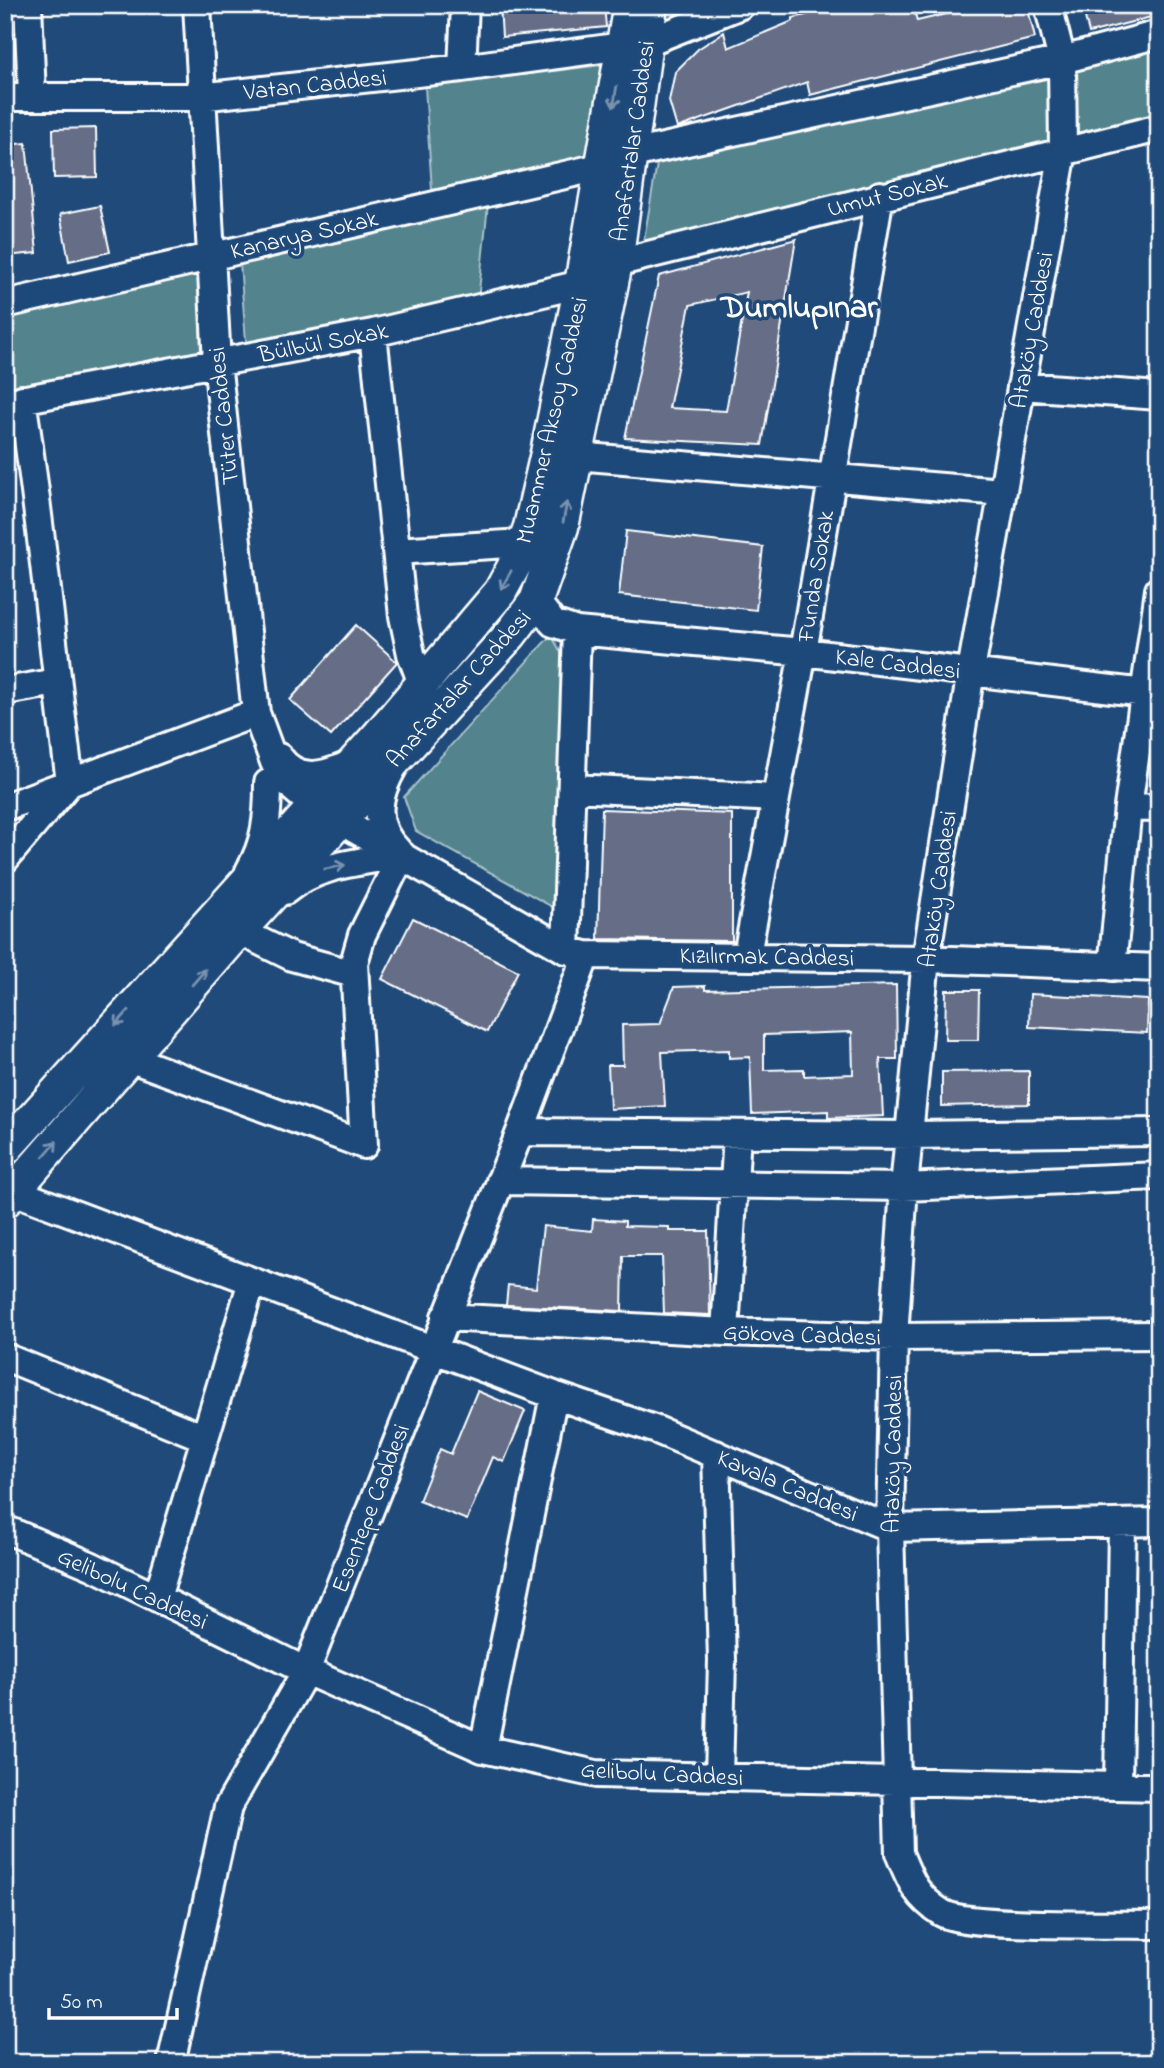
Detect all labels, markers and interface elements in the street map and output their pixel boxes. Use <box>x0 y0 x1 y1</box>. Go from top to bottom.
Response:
street label: Anafartalar Caddesi <box>603 38 666 244</box>
street label: Vatan Caddesi <box>241 62 388 111</box>
one-way arrow <box>608 85 621 108</box>
street label: Umut Sokak <box>824 164 952 228</box>
street label: Kanarya Sokak <box>227 202 382 271</box>
street label: Ataköy Caddesi <box>1002 249 1065 412</box>
district label: Dumlupınar <box>719 286 878 333</box>
street label: Muammer Aksoy Caddesi <box>508 294 600 548</box>
street label: Bülbül Sokak <box>255 315 392 374</box>
street label: Tüter Caddesi <box>201 345 250 487</box>
one-way arrow <box>559 501 572 524</box>
street label: Funda Sokak <box>790 508 845 646</box>
one-way arrow <box>499 570 513 590</box>
street label: Anafartalar Caddesi <box>379 603 541 777</box>
street label: Kale Caddesi <box>833 640 962 691</box>
street label: Ataköy Caddesi <box>911 808 969 970</box>
one-way arrow <box>323 860 346 874</box>
street label: Kızılırmak Caddesi <box>679 939 855 978</box>
one-way arrow <box>191 968 207 986</box>
one-way arrow <box>114 1009 130 1027</box>
one-way arrow <box>42 1140 58 1158</box>
street label: Gökova Caddesi <box>722 1316 882 1357</box>
street label: Ataköy Caddesi <box>876 1374 914 1534</box>
street label: Esentepe Caddesi <box>324 1419 421 1598</box>
street label: Kavala Caddesi <box>711 1442 863 1533</box>
street label: Gelibolu Caddesi <box>51 1540 213 1641</box>
street label: Gelibolu Caddesi <box>580 1754 744 1797</box>
scale bar <box>49 1977 177 2021</box>
text: 50 m <box>60 1988 103 2018</box>

